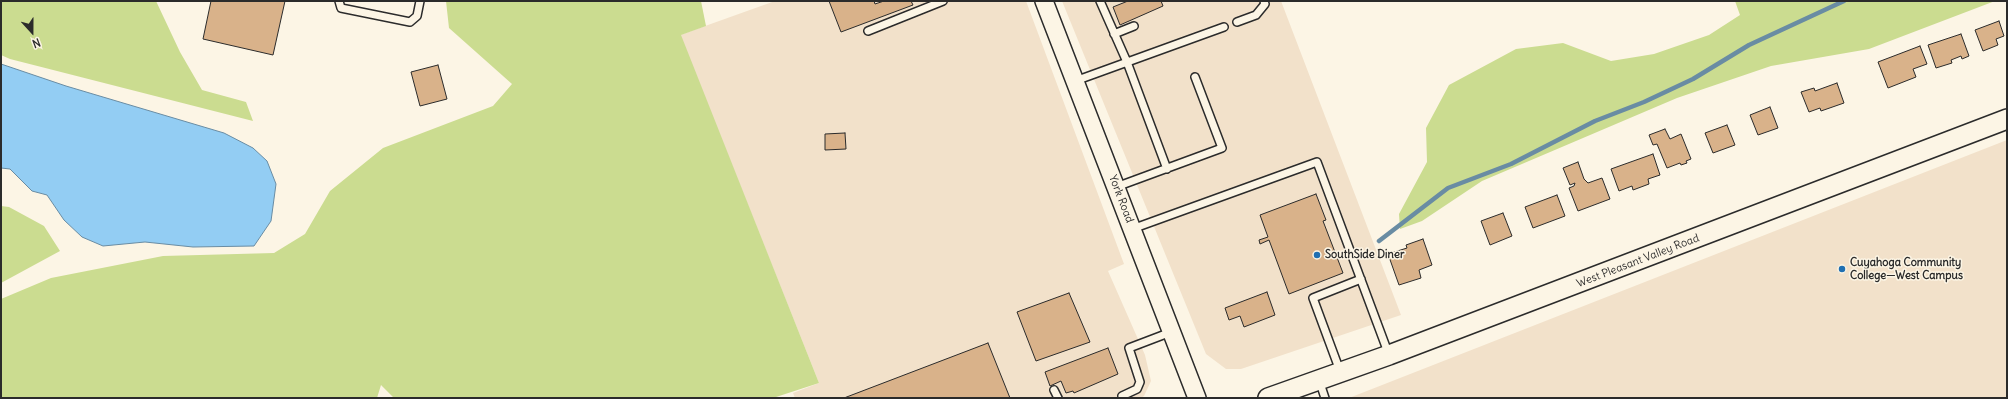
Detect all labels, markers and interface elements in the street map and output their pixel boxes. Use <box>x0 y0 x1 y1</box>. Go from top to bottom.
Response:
north arrow <box>12 12 52 52</box>
text: N <box>30 35 42 51</box>
street label: York Road <box>1106 173 1136 225</box>
street label: West Pleasant Valley Road <box>1575 232 1701 290</box>
place label: SouthSide Diner <box>1325 248 1404 262</box>
marker: SouthSide Diner <box>1312 250 1322 260</box>
place label: Cuyahoga Community College—West Campus <box>1850 256 1963 282</box>
marker: Cuyahoga Community College—West Campus <box>1837 264 1847 274</box>

